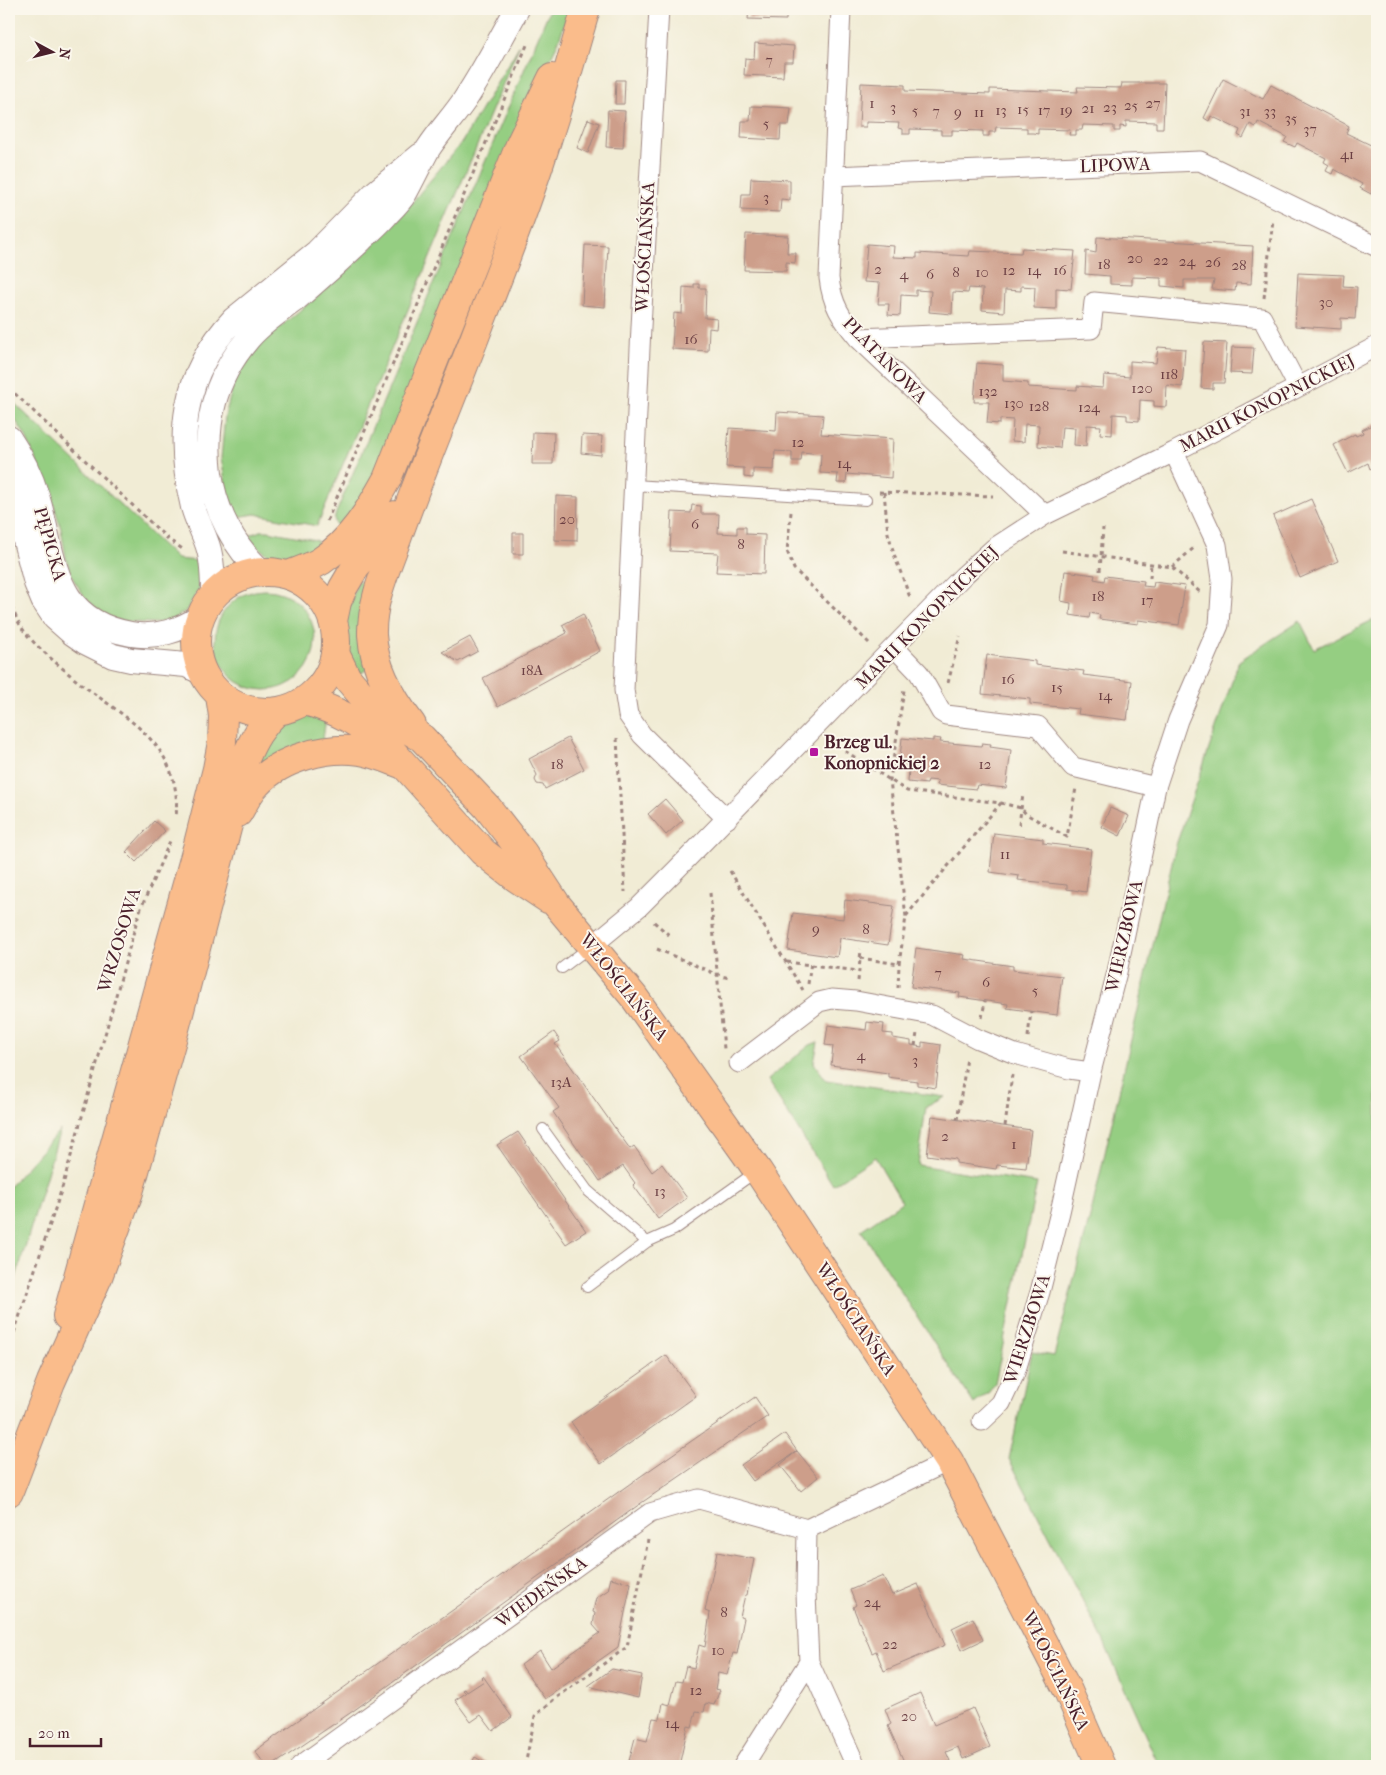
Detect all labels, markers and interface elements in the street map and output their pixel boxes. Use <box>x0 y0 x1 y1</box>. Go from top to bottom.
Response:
north arrow <box>28 28 78 78</box>
text: N <box>55 47 73 60</box>
house number: 7 <box>765 51 773 69</box>
house number: 1 <box>869 94 875 112</box>
house number: 27 <box>1146 94 1160 112</box>
house number: 25 <box>1124 96 1138 114</box>
house number: 3 <box>890 98 896 116</box>
house number: 23 <box>1103 98 1117 116</box>
house number: 21 <box>1081 99 1095 117</box>
house number: 15 <box>1017 100 1029 118</box>
house number: 5 <box>912 101 918 119</box>
house number: 13 <box>995 101 1007 119</box>
house number: 17 <box>1038 101 1050 119</box>
house number: 19 <box>1059 101 1073 119</box>
house number: 7 <box>932 102 940 120</box>
house number: 31 <box>1239 102 1251 120</box>
house number: 33 <box>1264 102 1276 120</box>
house number: 9 <box>954 103 962 121</box>
house number: 11 <box>974 103 984 121</box>
house number: 35 <box>1285 109 1297 127</box>
house number: 5 <box>763 114 769 132</box>
house number: 37 <box>1303 120 1317 138</box>
house number: 41 <box>1340 145 1354 163</box>
street label: LIPOWA <box>1079 154 1151 177</box>
street label: WŁOŚCIAŃSKA <box>631 181 659 314</box>
house number: 3 <box>763 188 769 206</box>
house number: 20 <box>1127 249 1143 267</box>
house number: 22 <box>1153 251 1169 269</box>
house number: 24 <box>1179 252 1196 270</box>
house number: 26 <box>1205 253 1222 271</box>
house number: 18 <box>1098 255 1110 273</box>
house number: 28 <box>1231 256 1247 274</box>
house number: 2 <box>874 260 882 278</box>
house number: 12 <box>1002 261 1016 279</box>
house number: 14 <box>1027 261 1042 279</box>
house number: 16 <box>1053 261 1068 279</box>
house number: 8 <box>952 263 960 281</box>
house number: 10 <box>975 263 989 281</box>
house number: 4 <box>900 265 910 283</box>
house number: 6 <box>926 265 935 283</box>
house number: 30 <box>1319 293 1333 311</box>
street label: PLATANOWA <box>838 313 931 408</box>
house number: 16 <box>684 330 699 348</box>
street label: MARII KONOPNICKIEJ <box>1176 350 1359 457</box>
house number: 118 <box>1160 365 1178 383</box>
house number: 120 <box>1131 379 1153 397</box>
house number: 132 <box>978 382 998 400</box>
house number: 130 <box>1004 394 1024 412</box>
house number: 128 <box>1029 397 1049 415</box>
house number: 124 <box>1078 398 1101 416</box>
house number: 12 <box>791 433 805 451</box>
house number: 14 <box>837 454 852 472</box>
street label: PĘPICKA <box>29 505 70 584</box>
house number: 20 <box>559 510 575 528</box>
house number: 6 <box>691 515 700 533</box>
house number: 8 <box>737 535 745 553</box>
street label: MARII KONOPNICKIEJ <box>851 541 1004 693</box>
house number: 18 <box>1092 587 1104 605</box>
house number: 17 <box>1141 591 1153 609</box>
house number: 18A <box>521 661 544 679</box>
house number: 16 <box>1001 670 1016 688</box>
house number: 15 <box>1051 678 1063 696</box>
house number: 14 <box>1098 686 1113 704</box>
place label: Brzeg ul. Konopnickiej 2 <box>824 732 940 774</box>
marker: Brzeg ul. Konopnickiej 2 <box>808 746 820 758</box>
house number: 18 <box>551 755 563 773</box>
house number: 12 <box>978 755 992 773</box>
house number: 11 <box>1000 845 1010 863</box>
street label: WIERZBOWA <box>1101 878 1148 995</box>
street label: WRZOSOWA <box>93 885 145 996</box>
house number: 9 <box>812 920 820 938</box>
house number: 8 <box>862 920 870 938</box>
street label: WŁOŚCIAŃSKA <box>575 928 673 1045</box>
house number: 7 <box>934 964 942 982</box>
house number: 6 <box>982 973 991 991</box>
house number: 5 <box>1032 981 1038 999</box>
house number: 4 <box>857 1046 867 1064</box>
house number: 3 <box>912 1051 918 1069</box>
house number: 13A <box>550 1073 572 1091</box>
house number: 2 <box>941 1127 949 1145</box>
house number: 1 <box>1011 1135 1017 1153</box>
house number: 13 <box>654 1182 666 1200</box>
street label: WŁOŚCIAŃSKA <box>811 1257 901 1380</box>
street label: WIERZBOWA <box>999 1271 1055 1388</box>
street label: WIEDEŃSKA <box>490 1551 591 1633</box>
house number: 24 <box>864 1593 881 1611</box>
house number: 8 <box>720 1603 728 1621</box>
street label: WŁOŚCIAŃSKA <box>1017 1607 1095 1735</box>
house number: 22 <box>882 1635 898 1653</box>
house number: 10 <box>711 1641 725 1659</box>
house number: 12 <box>689 1681 703 1699</box>
house number: 20 <box>901 1707 917 1725</box>
house number: 14 <box>665 1714 680 1732</box>
scale bar <box>30 1715 101 1747</box>
text: 20 m <box>38 1724 70 1742</box>

